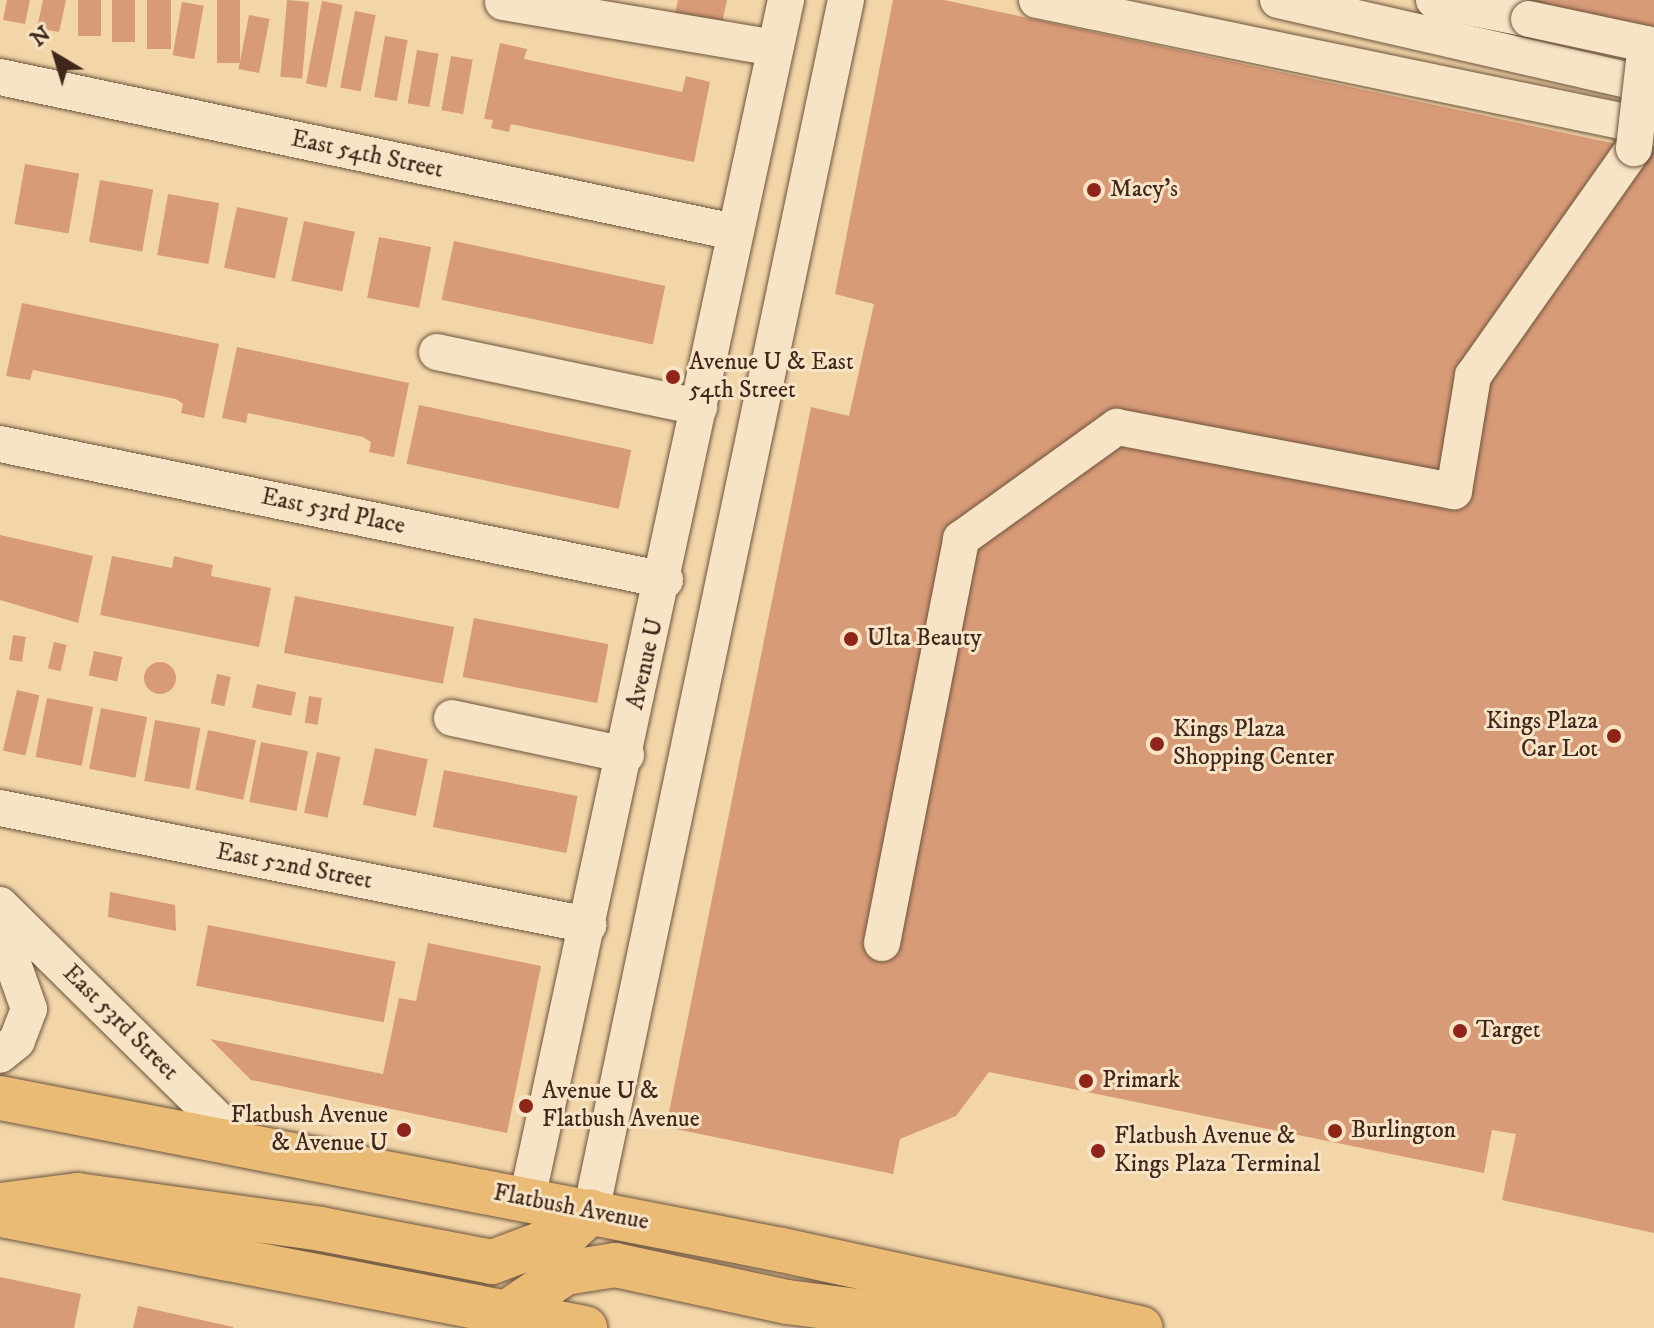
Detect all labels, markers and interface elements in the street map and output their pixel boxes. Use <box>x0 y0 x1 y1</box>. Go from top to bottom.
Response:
north arrow <box>16 16 96 96</box>
text: N <box>25 20 56 53</box>
street label: East 54th Street <box>288 125 446 185</box>
place label: Macy's <box>1110 176 1178 204</box>
marker: Macy's <box>1085 181 1103 199</box>
place label: Avenue U & East 54th Street <box>689 349 854 405</box>
marker: Avenue U & East 54th Street <box>664 368 682 386</box>
street label: East 53rd Place <box>258 483 408 541</box>
street label: Avenue U <box>622 615 670 713</box>
place label: Ulta Beauty <box>867 625 982 653</box>
marker: Ulta Beauty <box>842 630 860 648</box>
place label: Kings Plaza Car Lot <box>1486 708 1598 764</box>
place label: Kings Plaza Shopping Center <box>1173 716 1334 772</box>
marker: Kings Plaza Car Lot <box>1605 727 1623 745</box>
marker: Kings Plaza Shopping Center <box>1148 735 1166 753</box>
street label: East 52nd Street <box>214 838 374 896</box>
street label: East 53rd Street <box>56 959 184 1087</box>
place label: Target <box>1476 1017 1540 1045</box>
marker: Target <box>1451 1022 1469 1040</box>
place label: Primark <box>1102 1067 1180 1095</box>
marker: Primark <box>1077 1072 1095 1090</box>
place label: Avenue U & Flatbush Avenue <box>542 1078 700 1134</box>
marker: Avenue U & Flatbush Avenue <box>517 1097 535 1115</box>
place label: Flatbush Avenue & Avenue U <box>230 1102 388 1158</box>
place label: Burlington <box>1351 1117 1456 1145</box>
marker: Flatbush Avenue & Avenue U <box>395 1121 413 1139</box>
marker: Burlington <box>1326 1122 1344 1140</box>
place label: Flatbush Avenue & Kings Plaza Terminal <box>1114 1123 1320 1179</box>
marker: Flatbush Avenue & Kings Plaza Terminal <box>1089 1142 1107 1160</box>
street label: Flatbush Avenue <box>491 1179 651 1237</box>

